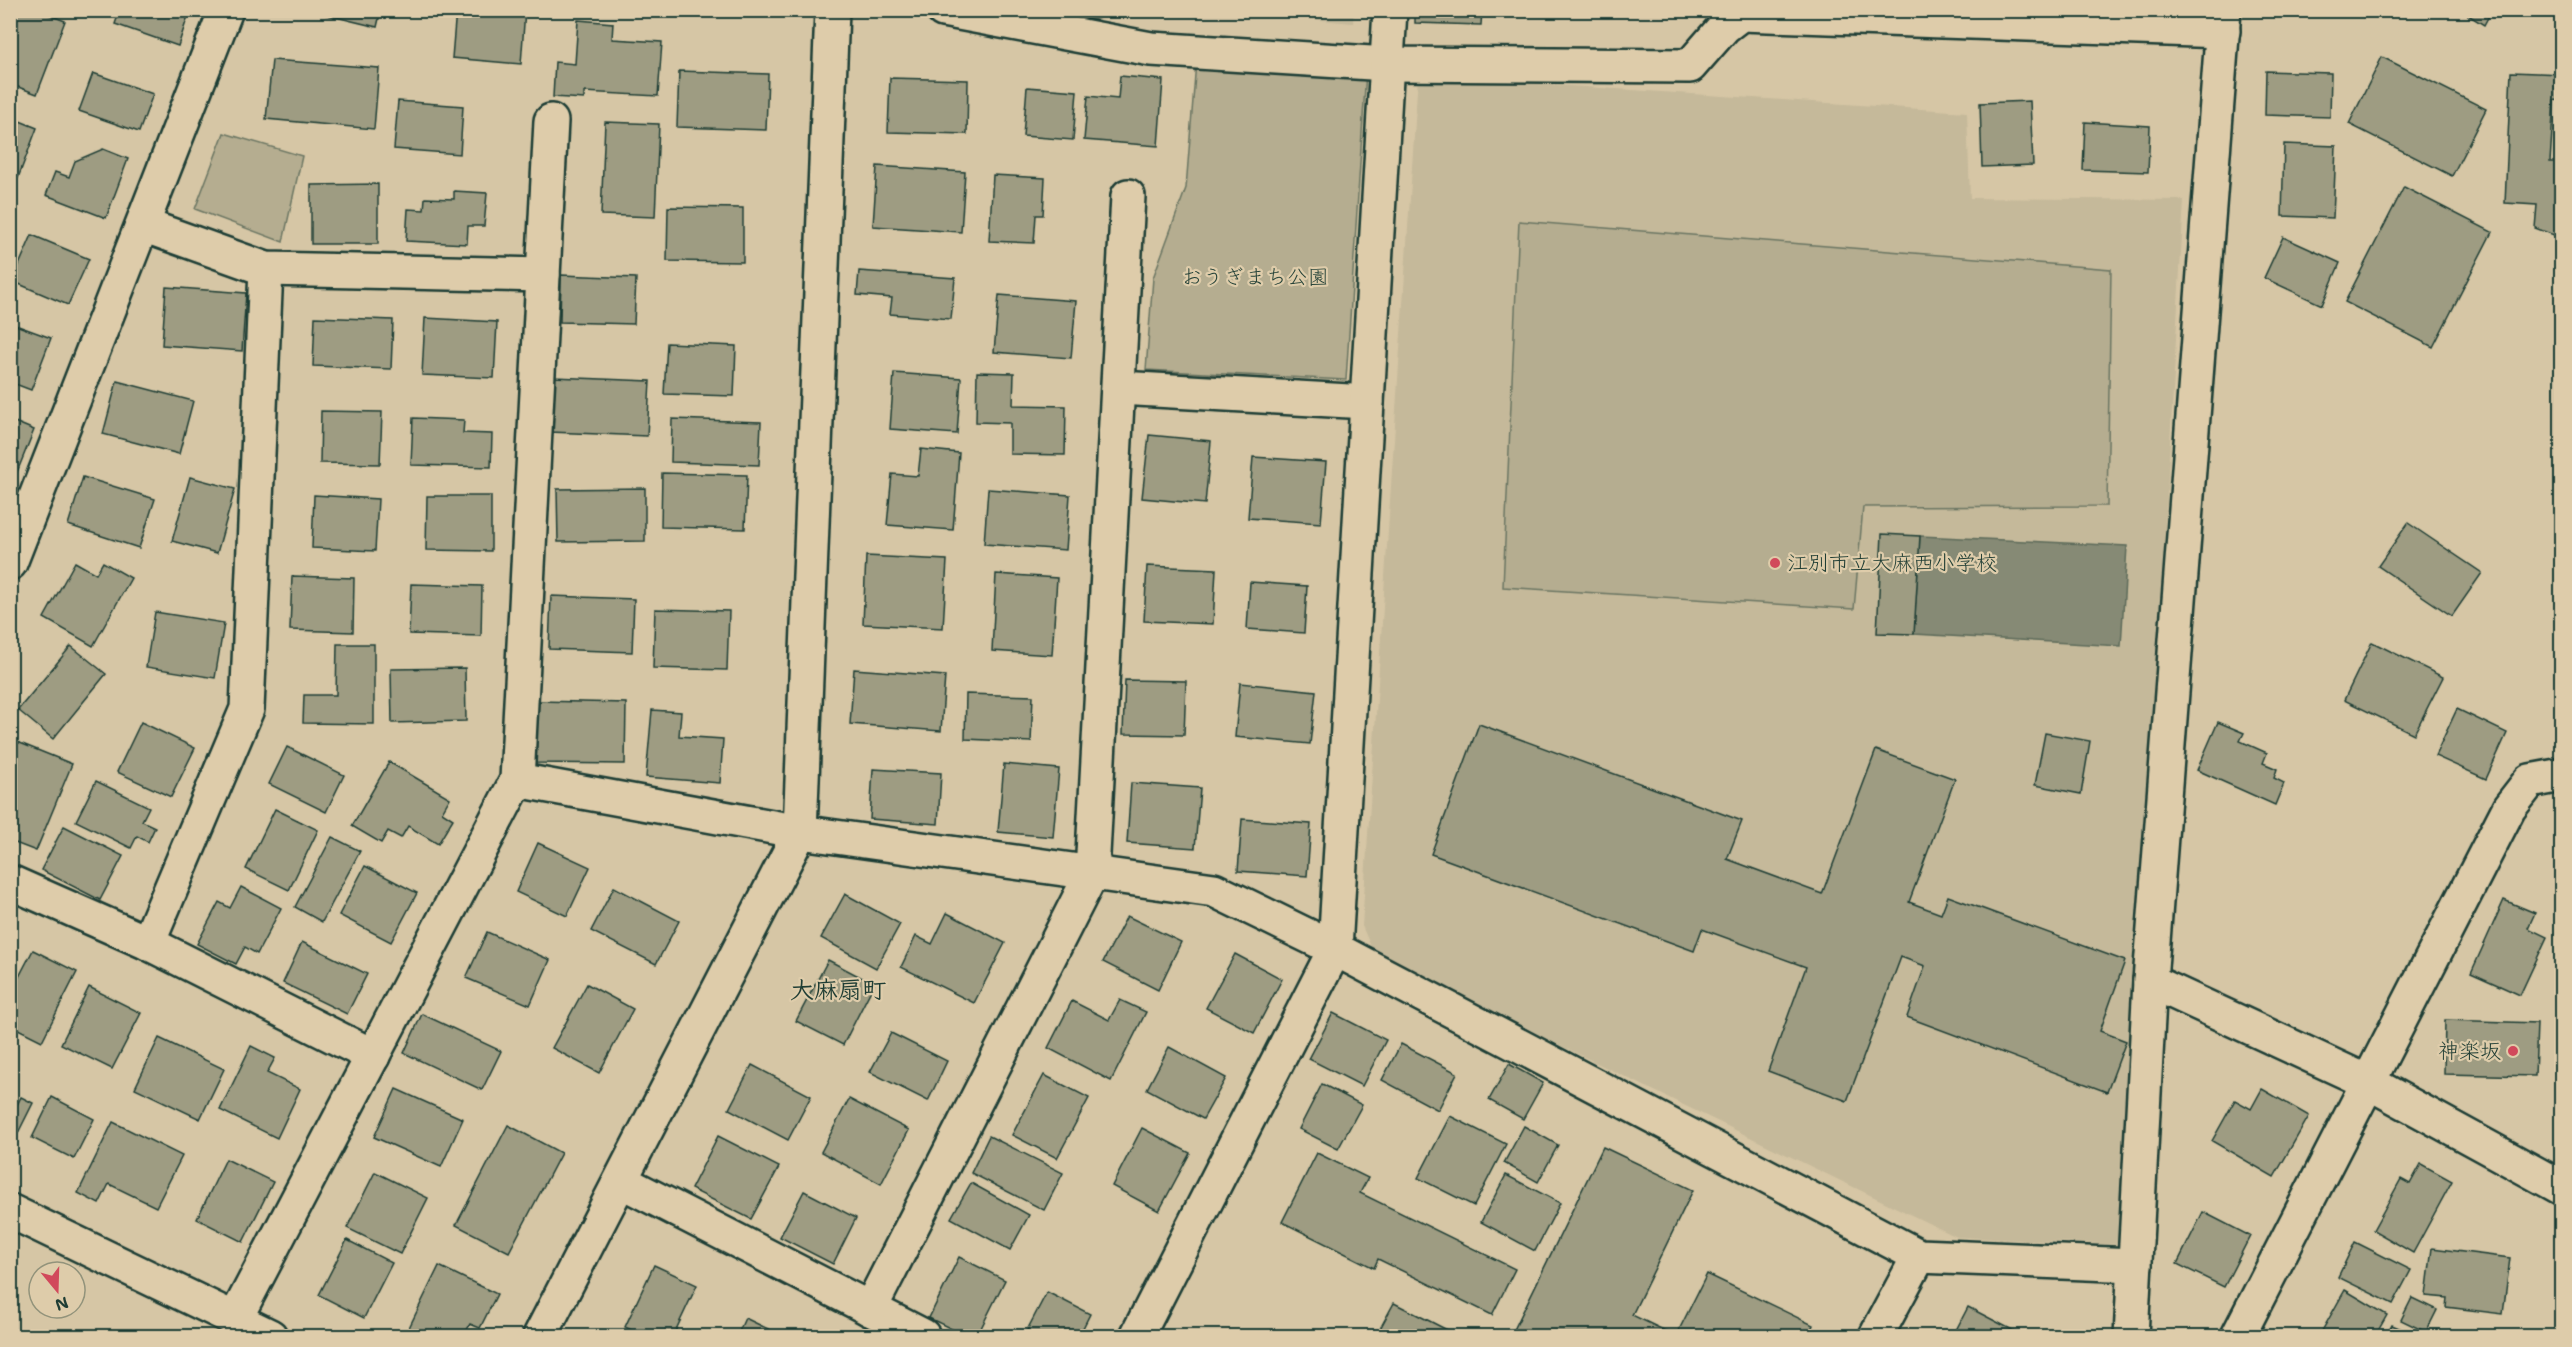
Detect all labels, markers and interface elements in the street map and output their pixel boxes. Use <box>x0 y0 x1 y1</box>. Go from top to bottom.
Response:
park label: おうぎまち公園 <box>1181 263 1329 291</box>
place label: 江別市立大麻西小学校 <box>1787 549 1997 577</box>
marker: 江別市立大麻西小学校 <box>1768 556 1782 570</box>
district label: 大麻扇町 <box>790 974 886 1006</box>
place label: 神楽坂 <box>2438 1037 2501 1065</box>
marker: 神楽坂 <box>2506 1044 2520 1058</box>
north arrow <box>27 1260 87 1320</box>
text: N <box>52 1292 71 1316</box>

